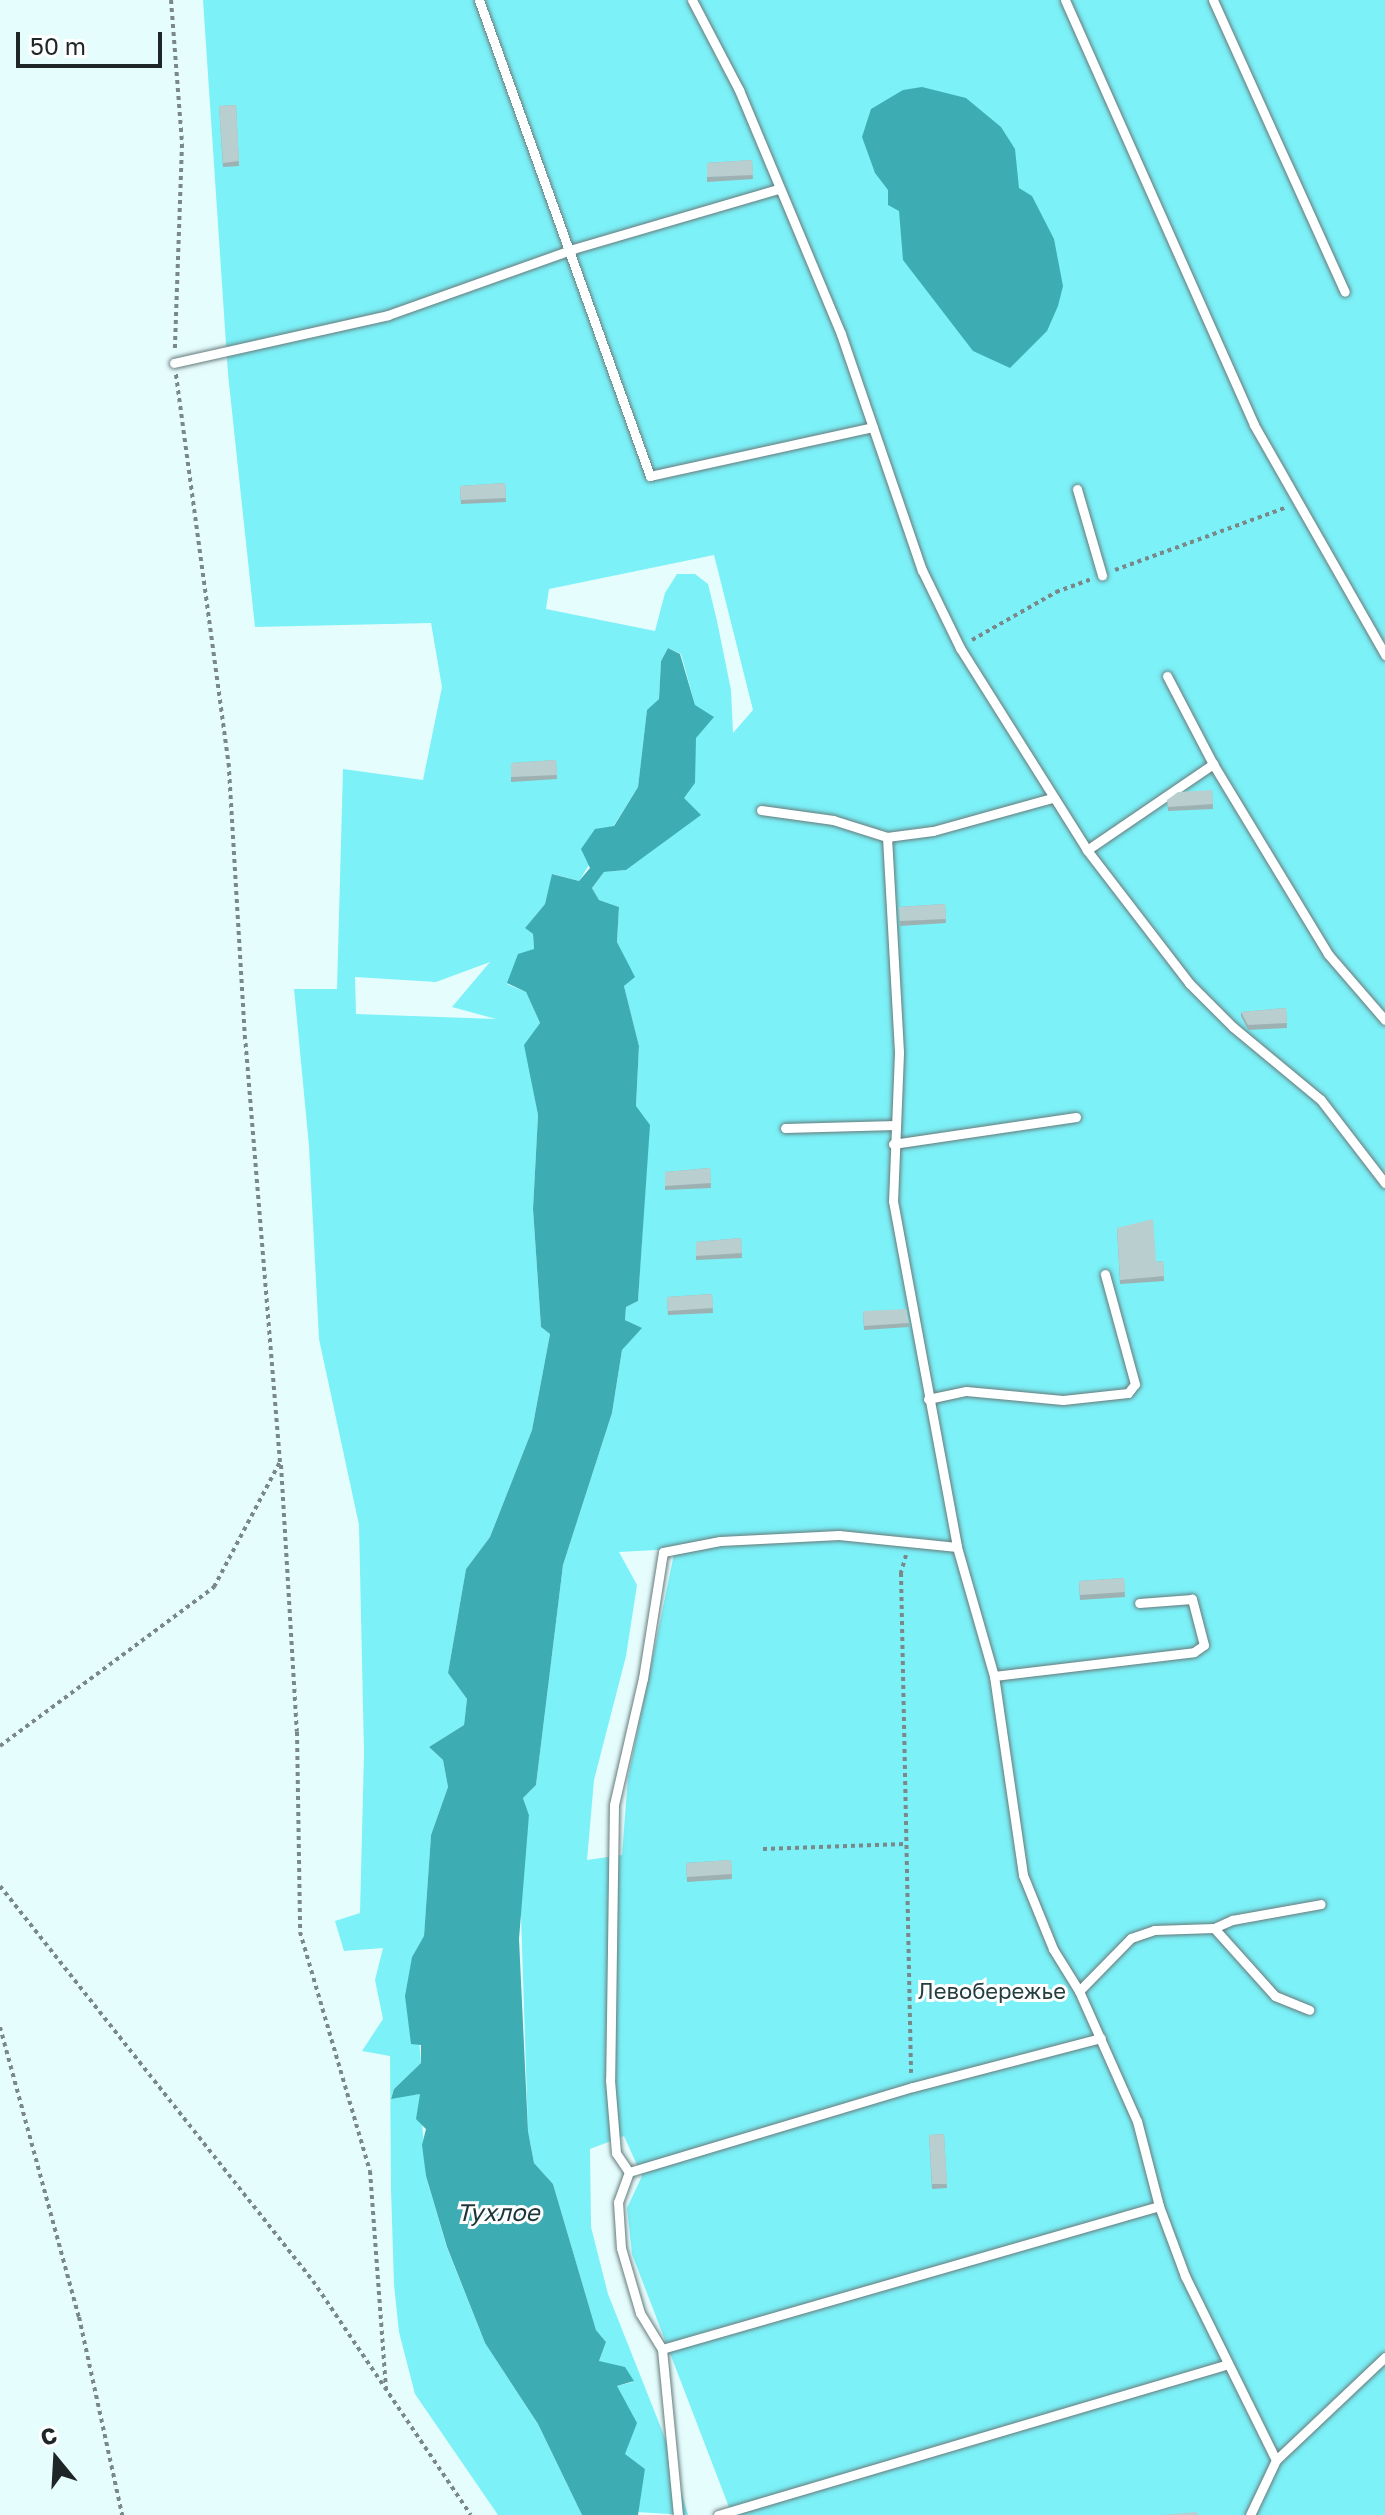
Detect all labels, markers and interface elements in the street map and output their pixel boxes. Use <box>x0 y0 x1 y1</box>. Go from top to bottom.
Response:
scale bar <box>20 16 166 66</box>
text: 50 m <box>30 31 86 60</box>
park label: Левобережье <box>918 1978 1066 2004</box>
water label: Тухлое <box>457 2198 539 2226</box>
north arrow <box>16 2419 96 2499</box>
text: С <box>37 2420 60 2451</box>

